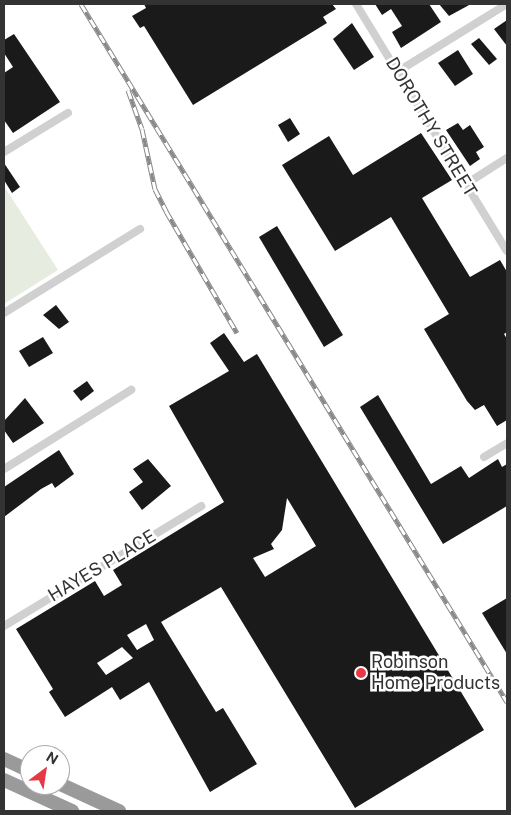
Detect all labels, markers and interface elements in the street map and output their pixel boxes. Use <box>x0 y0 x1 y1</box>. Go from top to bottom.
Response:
street label: DOROTHY STREET <box>381 53 481 201</box>
street label: HAYES PLACE <box>44 525 160 607</box>
place label: Robinson Home Products <box>371 652 500 694</box>
marker: Robinson Home Products <box>355 667 367 679</box>
north arrow <box>20 745 70 795</box>
text: N <box>43 748 61 768</box>

